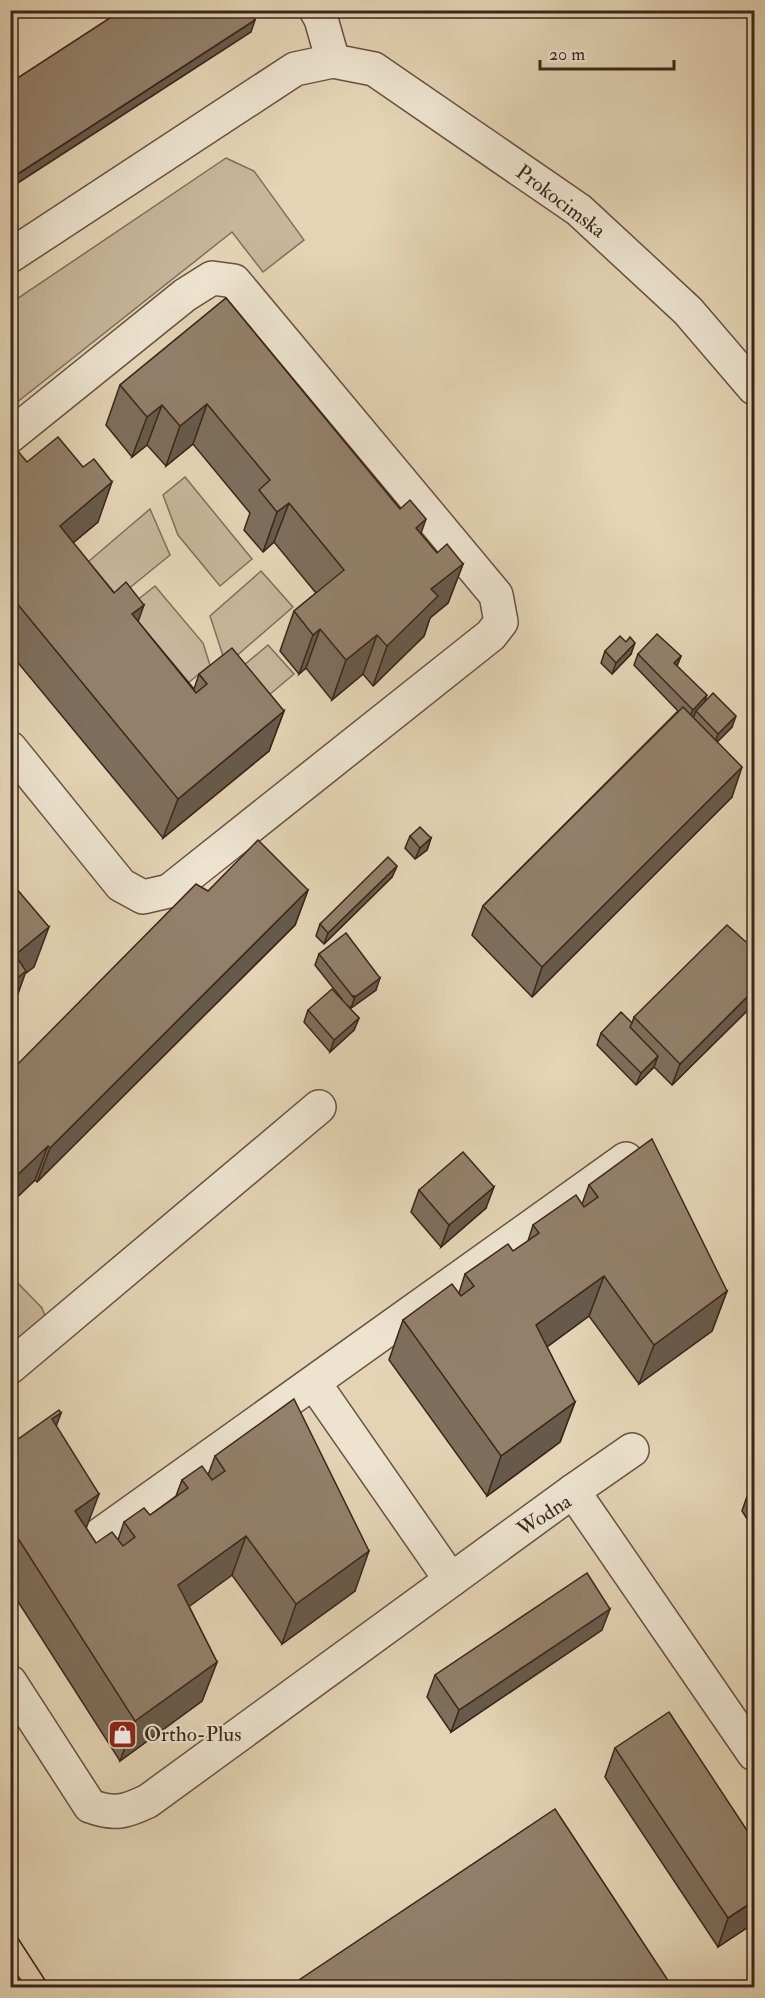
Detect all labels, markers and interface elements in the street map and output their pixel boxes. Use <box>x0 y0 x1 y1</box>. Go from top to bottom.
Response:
scale bar <box>540 33 674 71</box>
text: 20 m <box>549 43 585 66</box>
street label: Prokocimska <box>510 159 611 244</box>
street label: Wodna <box>511 1488 577 1543</box>
shop icon: Ortho-Plus <box>107 1718 139 1750</box>
place label: Ortho-Plus <box>144 1721 241 1748</box>

